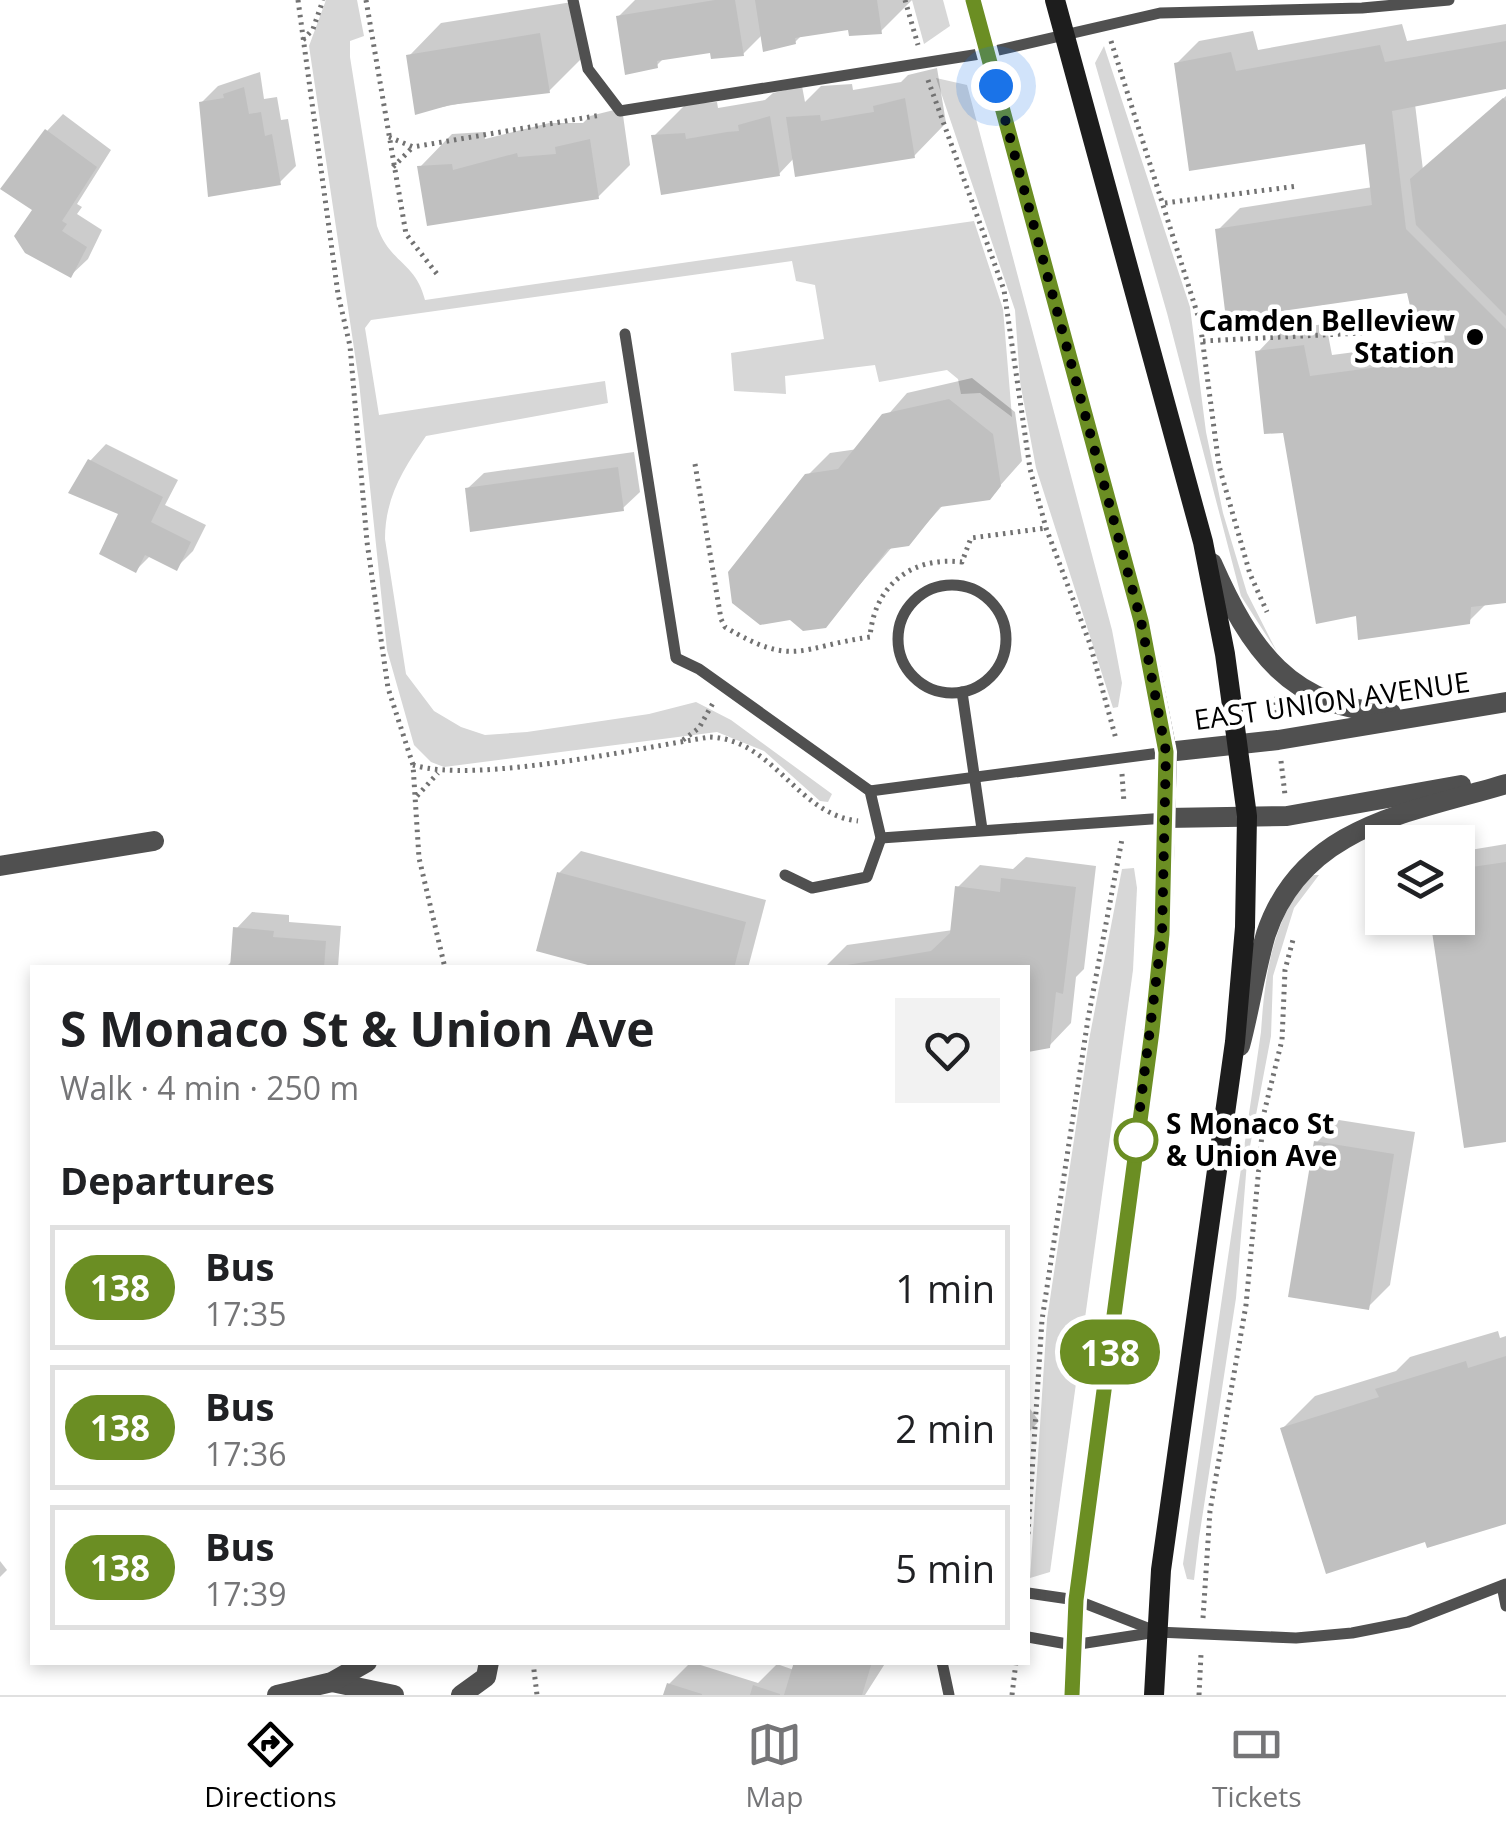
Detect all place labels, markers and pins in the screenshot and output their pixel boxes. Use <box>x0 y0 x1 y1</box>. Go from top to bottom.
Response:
place label: Camden Belleview Station <box>1199 301 1455 371</box>
marker: Camden Belleview Station <box>1464 326 1486 348</box>
place label: S Monaco St & Union Ave <box>1166 1104 1337 1174</box>
marker: S Monaco St & Union Ave <box>1115 1119 1157 1161</box>

